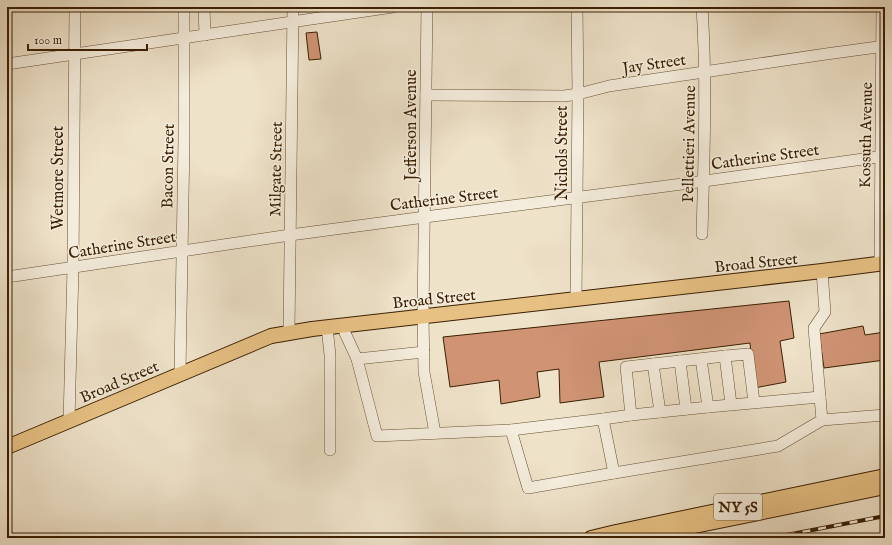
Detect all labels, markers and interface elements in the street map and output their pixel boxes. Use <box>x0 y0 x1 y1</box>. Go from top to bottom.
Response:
scale bar <box>28 26 147 52</box>
text: 100 m <box>34 33 62 48</box>
street label: Jay Street <box>619 51 688 80</box>
street label: Jefferson Avenue <box>402 69 422 183</box>
street label: Kossuth Avenue <box>856 82 878 188</box>
street label: Pellettieri Avenue <box>679 85 701 203</box>
street label: Nichols Street <box>553 105 573 201</box>
street label: Milgate Street <box>266 121 288 217</box>
street label: Bacon Street <box>158 123 180 209</box>
street label: Wetmore Street <box>49 125 69 230</box>
street label: Catherine Street <box>710 140 821 175</box>
street label: Catherine Street <box>389 183 500 217</box>
street label: Catherine Street <box>67 227 178 264</box>
street label: Broad Street <box>714 250 799 278</box>
street label: Broad Street <box>392 286 477 314</box>
street label: Broad Street <box>77 357 163 408</box>
road number: NY 5S <box>714 494 762 520</box>

